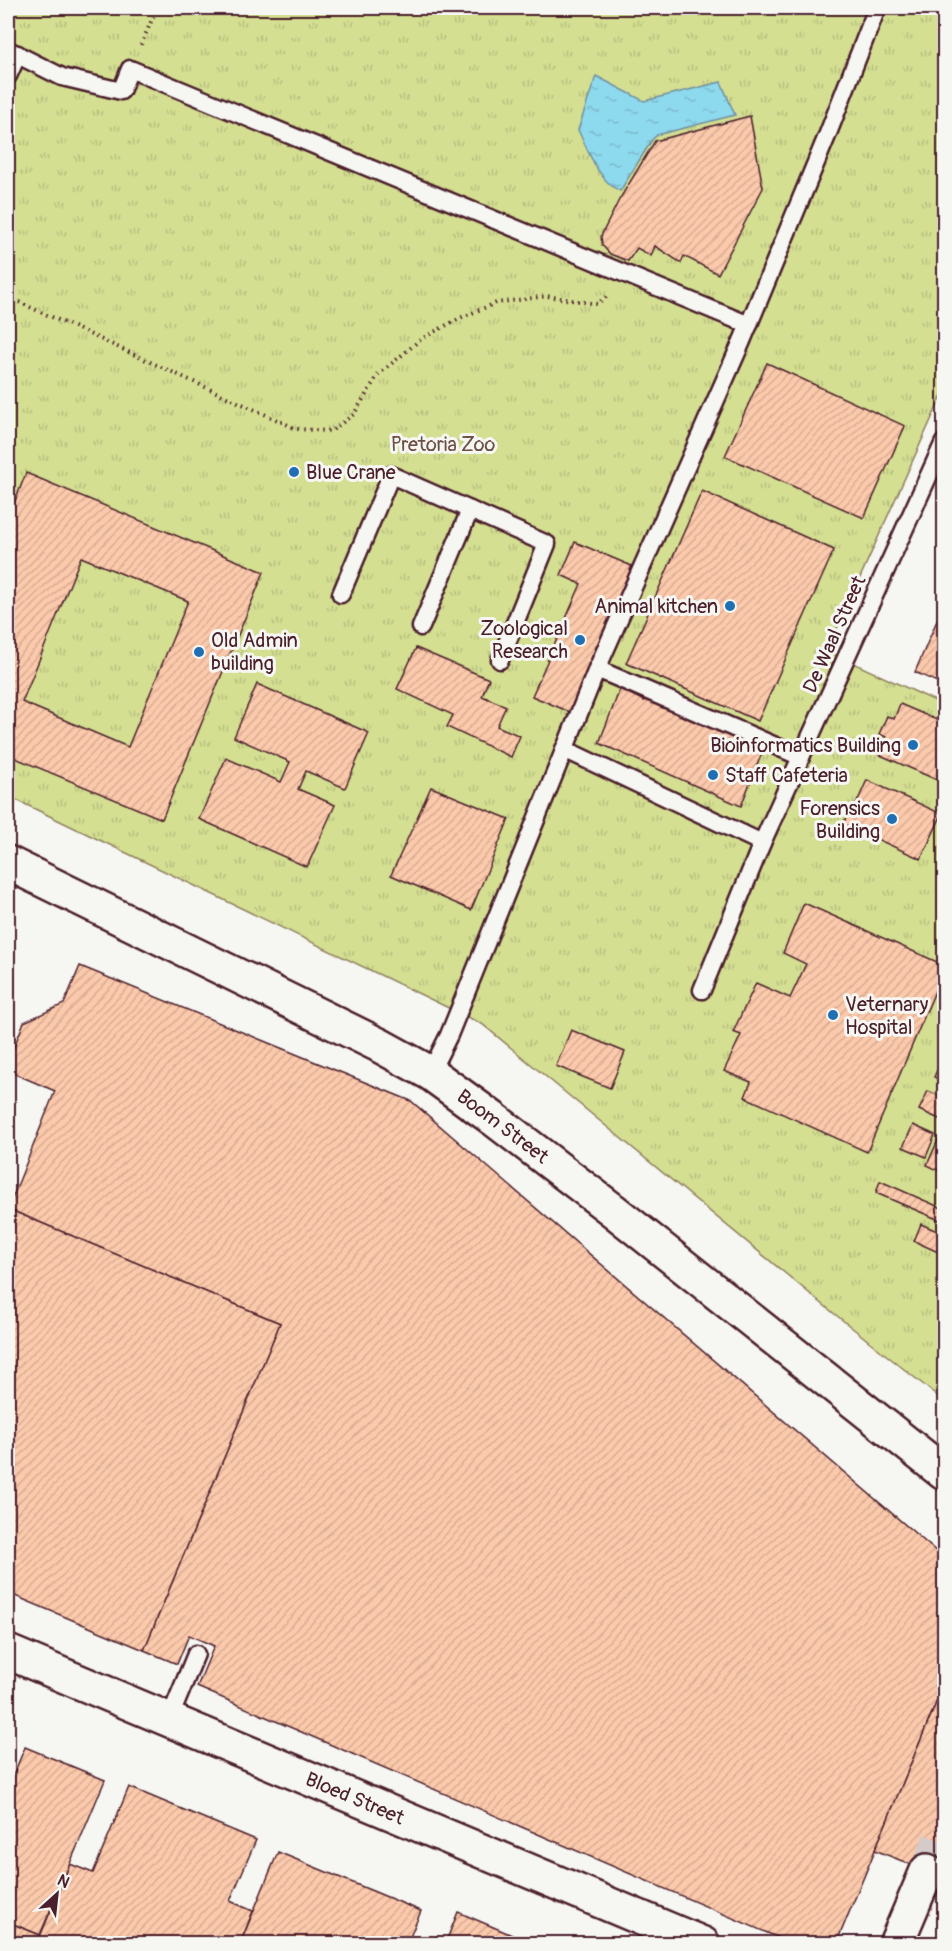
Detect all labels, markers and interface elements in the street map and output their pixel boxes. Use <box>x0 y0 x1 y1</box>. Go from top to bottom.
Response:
park label: Pretoria Zoo <box>391 432 496 457</box>
place label: Blue Crane <box>306 460 396 485</box>
marker: Blue Crane <box>287 465 301 479</box>
street label: De Waal Street <box>797 571 872 697</box>
place label: Animal kitchen <box>594 594 718 619</box>
marker: Animal kitchen <box>723 599 737 613</box>
place label: Zoological Research <box>480 616 568 664</box>
place label: Old Admin building <box>211 628 298 676</box>
marker: Zoological Research <box>573 633 587 647</box>
marker: Old Admin building <box>192 645 206 659</box>
place label: Bioinformatics Building <box>710 733 901 758</box>
marker: Bioinformatics Building <box>906 738 920 752</box>
place label: Staff Cafeteria <box>725 763 848 788</box>
marker: Staff Cafeteria <box>706 768 720 782</box>
place label: Forensics Building <box>800 796 880 844</box>
marker: Forensics Building <box>885 812 899 826</box>
place label: Veternary Hospital <box>845 992 929 1040</box>
marker: Veternary Hospital <box>826 1008 840 1022</box>
street label: Boom Street <box>452 1084 554 1170</box>
street label: Bloed Street <box>302 1766 409 1831</box>
north arrow <box>27 1864 87 1924</box>
text: N <box>54 1870 73 1893</box>

